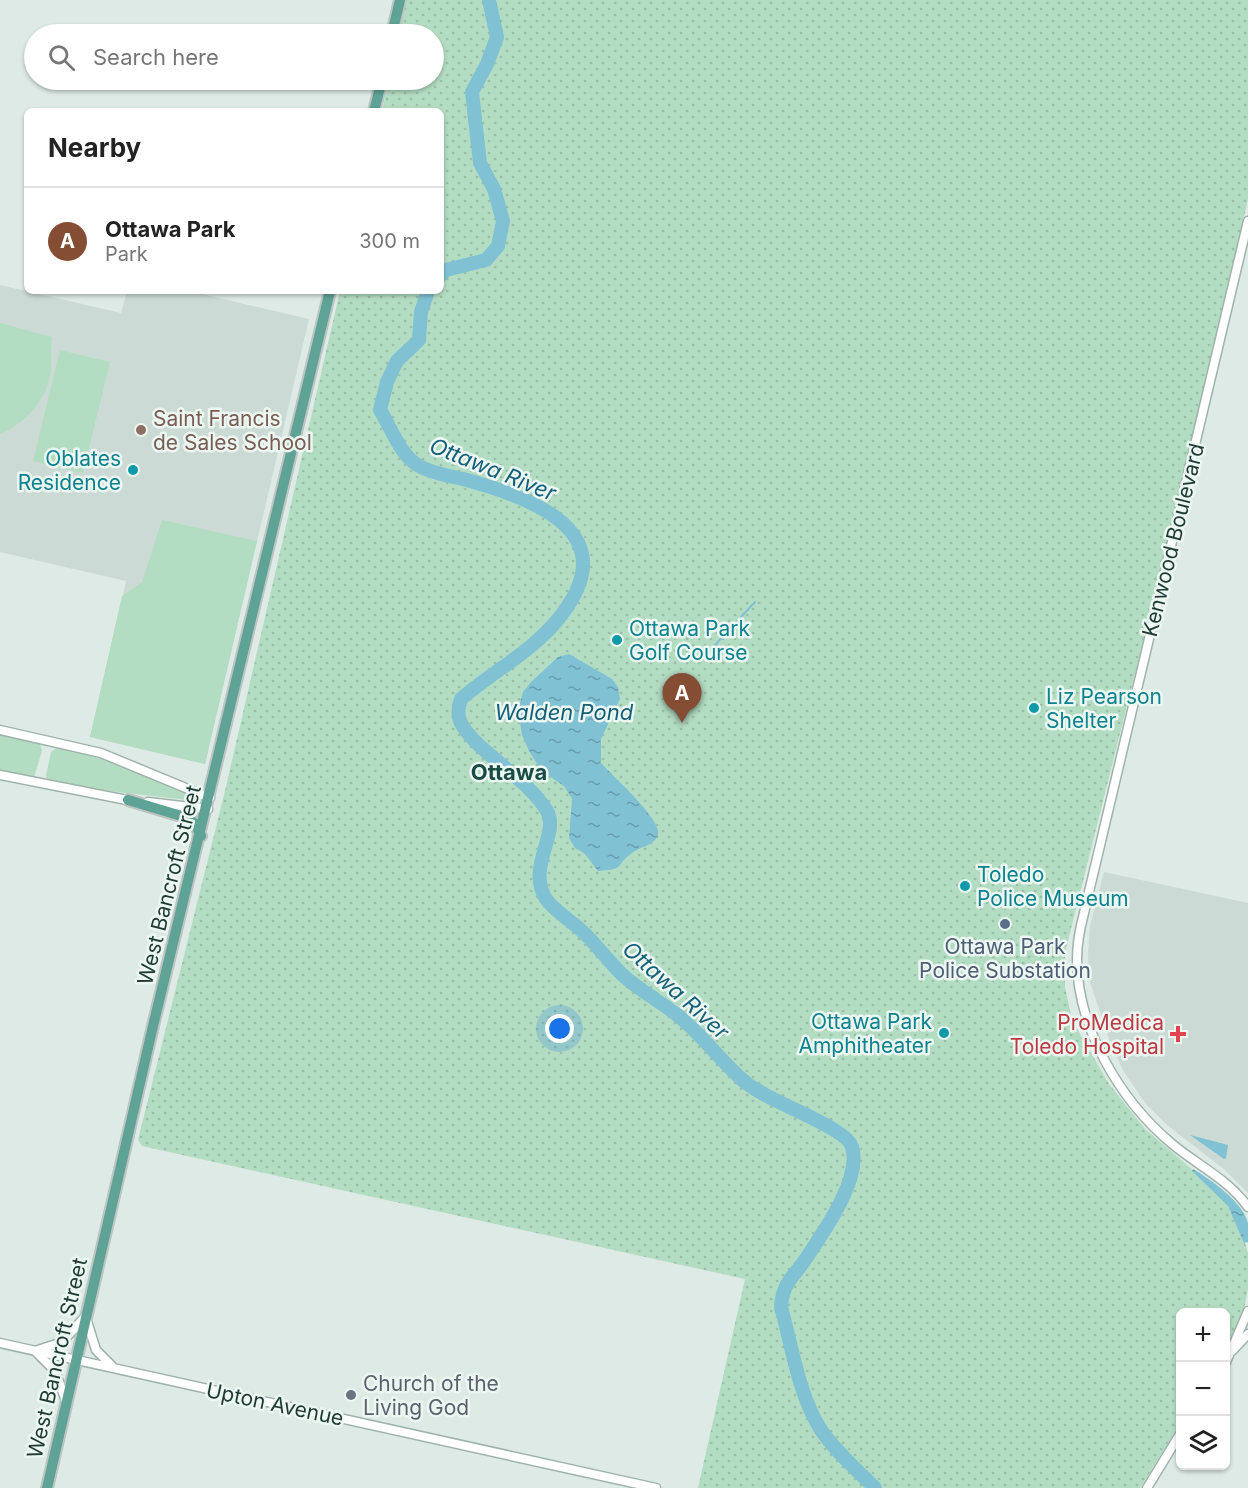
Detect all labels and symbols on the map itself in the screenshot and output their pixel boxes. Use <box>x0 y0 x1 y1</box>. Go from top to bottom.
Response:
place label: Saint Francis de Sales School <box>153 406 312 455</box>
marker: Saint Francis de Sales School <box>134 423 148 437</box>
water label: Ottawa River <box>426 432 561 506</box>
street label: Kenwood Boulevard <box>1137 441 1209 639</box>
place label: Oblates Residence <box>18 446 121 495</box>
marker: Oblates Residence <box>126 463 140 477</box>
place label: Ottawa Park Golf Course <box>629 616 751 665</box>
marker: Ottawa Park Golf Course <box>610 633 624 647</box>
pin: A <box>662 674 702 723</box>
place label: Liz Pearson Shelter <box>1046 684 1162 733</box>
water label: Walden Pond <box>495 699 634 725</box>
marker: Liz Pearson Shelter <box>1027 701 1041 715</box>
district label: Ottawa <box>471 759 547 785</box>
street label: West Bancroft Street <box>132 782 206 987</box>
place label: Toledo Police Museum <box>977 862 1129 911</box>
marker: Toledo Police Museum <box>958 879 972 893</box>
marker: Ottawa Park Police Substation <box>998 917 1012 931</box>
place label: Ottawa Park Police Substation <box>919 934 1091 983</box>
water label: Ottawa River <box>618 936 735 1045</box>
place label: Ottawa Park Amphitheater <box>798 1009 932 1058</box>
place label: ProMedica Toledo Hospital <box>1010 1010 1164 1059</box>
your location <box>545 1014 574 1043</box>
marker: ProMedica Toledo Hospital <box>1169 1025 1187 1043</box>
marker: Ottawa Park Amphitheater <box>937 1026 951 1040</box>
street label: West Bancroft Street <box>22 1255 92 1461</box>
place label: Church of the Living God <box>363 1371 499 1420</box>
street label: Upton Avenue <box>204 1377 346 1431</box>
marker: Church of the Living God <box>344 1388 358 1402</box>

